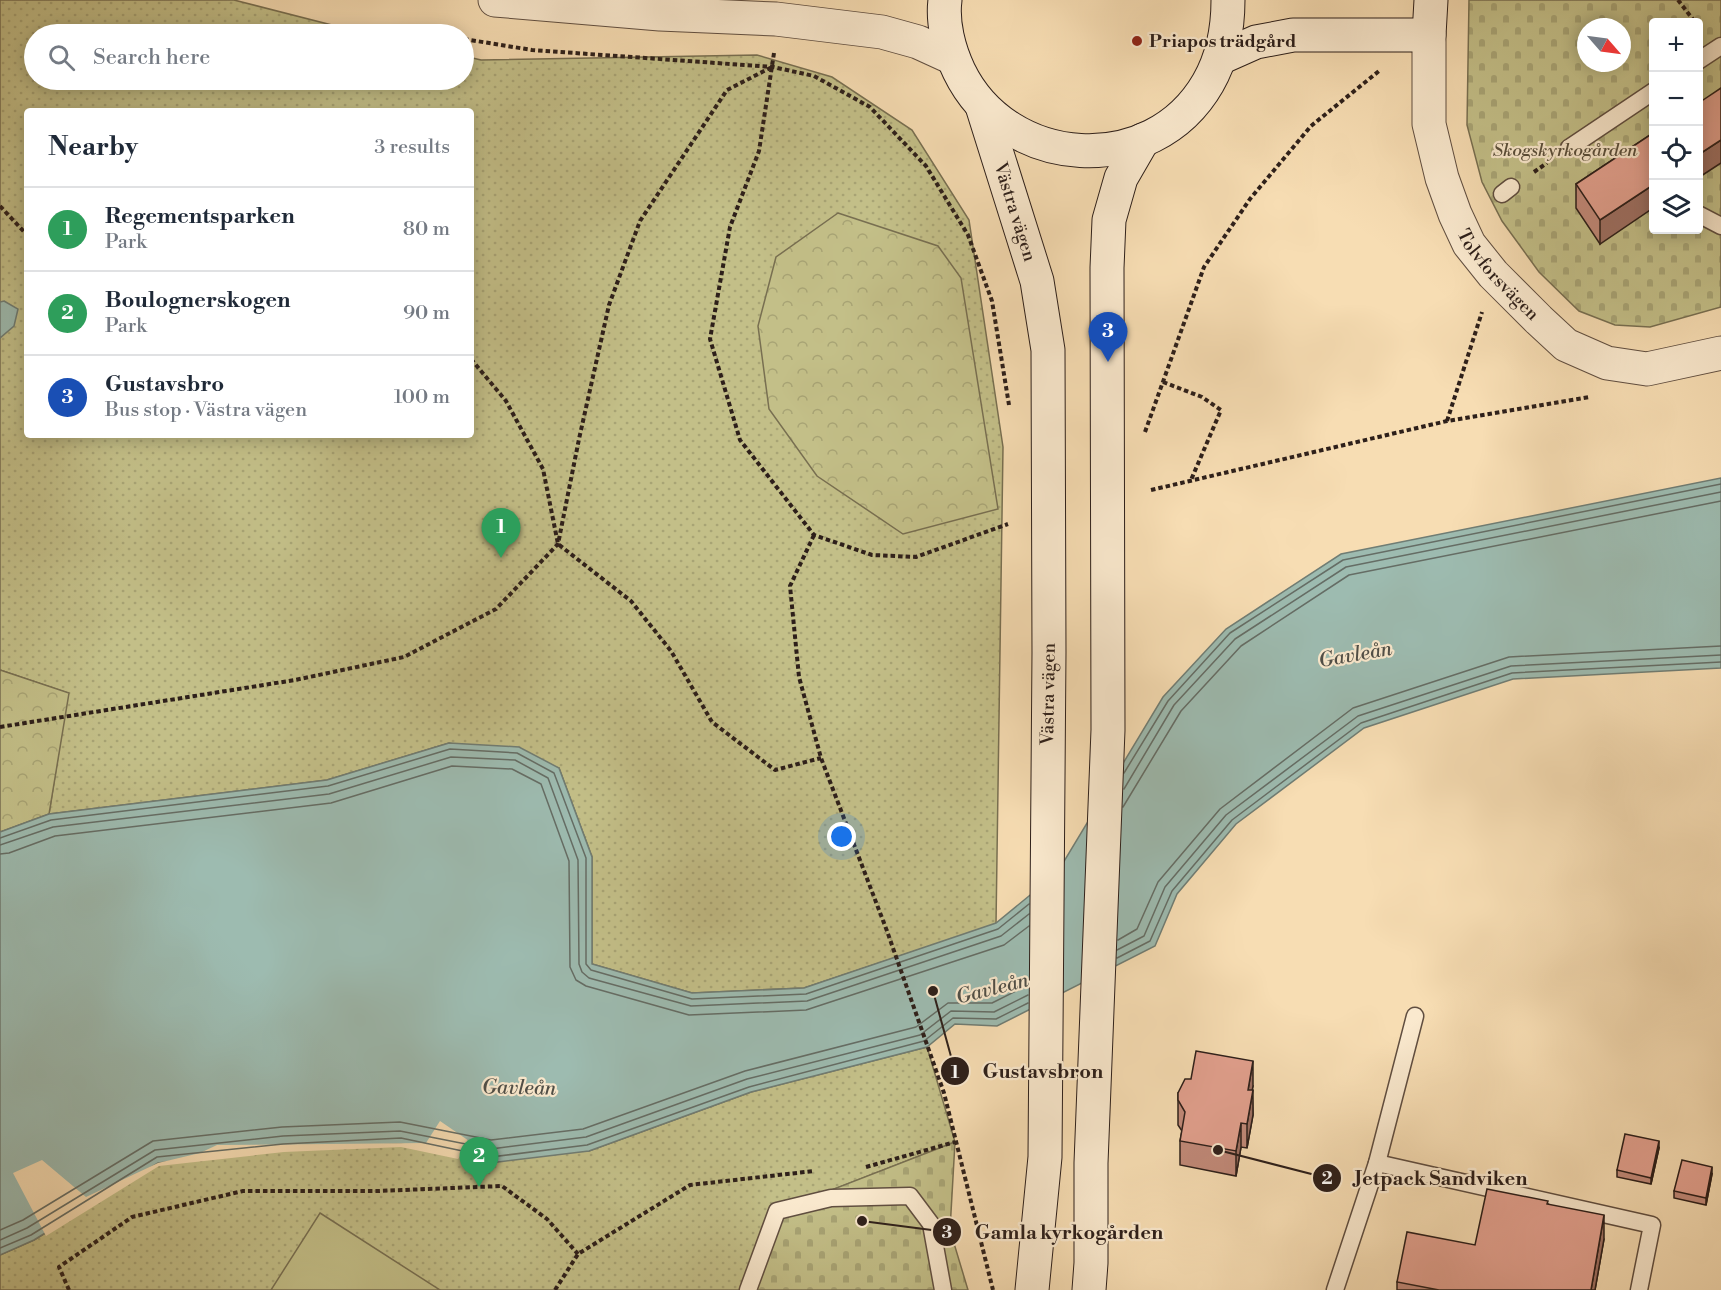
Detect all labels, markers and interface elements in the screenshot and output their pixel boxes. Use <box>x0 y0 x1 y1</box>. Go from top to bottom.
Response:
north arrow <box>1577 18 1631 72</box>
map controls <box>1649 18 1703 234</box>
button: + <box>1649 18 1703 72</box>
search box <box>24 24 474 90</box>
place label: Priapos trädgård <box>1149 30 1296 53</box>
marker: Priapos trädgård <box>1130 34 1144 48</box>
icon: search <box>45 41 78 74</box>
text: Search here <box>93 44 210 71</box>
button: − <box>1649 72 1703 126</box>
button: locate <box>1649 126 1703 180</box>
text: Nearby <box>48 131 138 163</box>
text: 3 results <box>374 135 450 160</box>
park label: Skogskyrkogården <box>1493 139 1638 162</box>
street label: Västra vägen <box>988 159 1041 265</box>
button: layers <box>1649 180 1703 234</box>
text: Regementsparken <box>105 203 295 230</box>
text: 1 <box>63 217 72 242</box>
text: 80 m <box>403 217 450 242</box>
street label: Tolvforsvägen <box>1452 225 1544 326</box>
text: Park <box>105 230 147 255</box>
text: Boulognerskogen <box>105 287 291 314</box>
text: 2 <box>61 301 74 326</box>
text: 90 m <box>403 301 450 326</box>
pin: 3 <box>1088 312 1128 362</box>
text: Park <box>105 314 147 339</box>
text: Gustavsbro <box>105 371 224 398</box>
text: 3 <box>61 385 74 410</box>
text: 100 m <box>394 385 450 410</box>
text: Bus stop · Västra vägen <box>105 398 307 423</box>
pin: 1 <box>482 508 520 558</box>
water label: Gavleån <box>1317 637 1395 674</box>
street label: Västra vägen <box>1036 642 1061 746</box>
your location <box>827 822 856 851</box>
water label: Gavleån <box>953 968 1032 1011</box>
callout: Gustavsbron <box>940 1052 1115 1090</box>
text: Gustavsbron <box>983 1060 1104 1085</box>
text: 1 <box>951 1061 960 1084</box>
water label: Gavleån <box>482 1075 557 1102</box>
pin: 2 <box>460 1138 498 1187</box>
callout: Jetpack Sandviken <box>1312 1159 1540 1197</box>
text: 2 <box>1321 1167 1333 1190</box>
text: Jetpack Sandviken <box>1351 1167 1528 1192</box>
callout: Gamla kyrkogården <box>932 1213 1175 1251</box>
text: 3 <box>942 1221 953 1244</box>
text: Gamla kyrkogården <box>975 1221 1164 1246</box>

